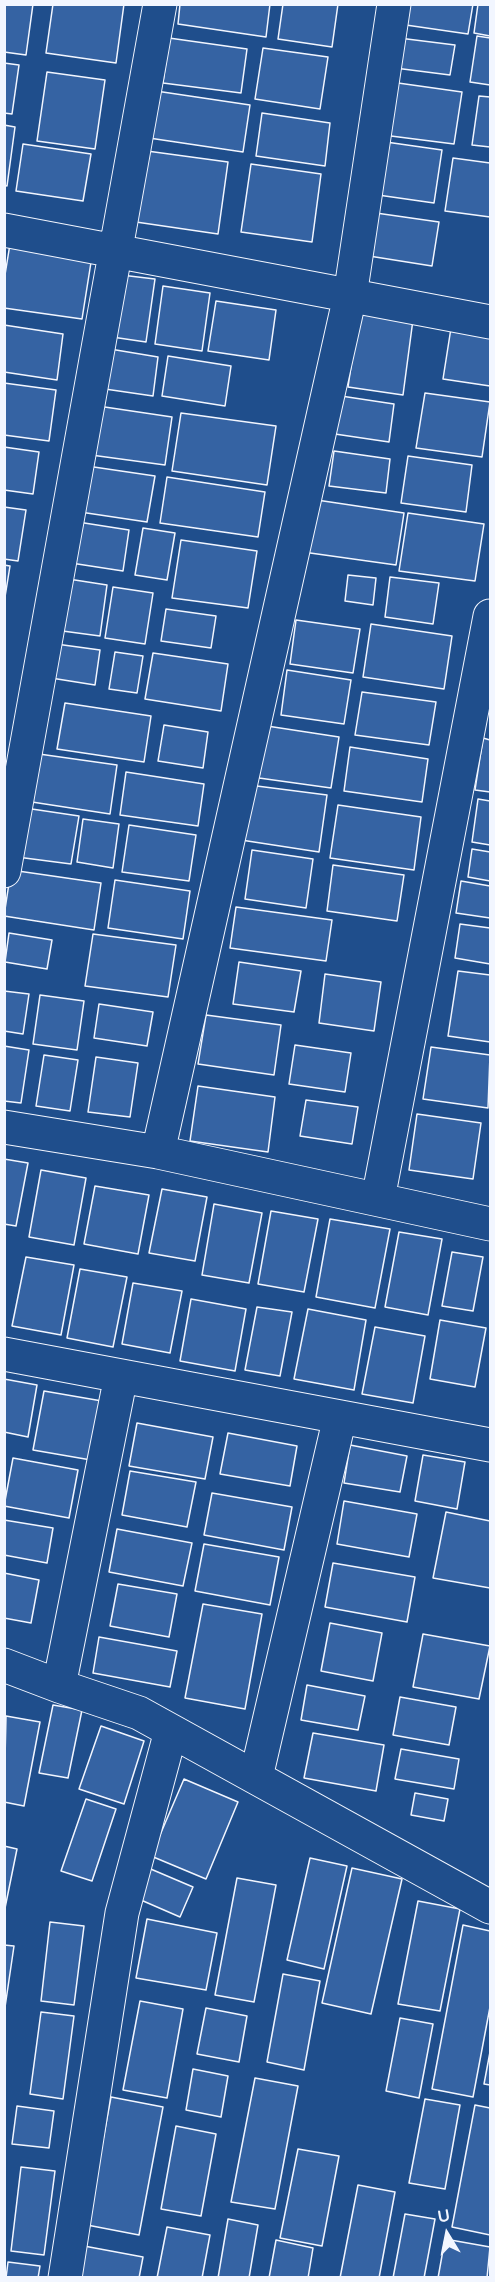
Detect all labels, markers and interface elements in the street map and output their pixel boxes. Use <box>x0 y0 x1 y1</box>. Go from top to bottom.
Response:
north arrow <box>417 2204 477 2264</box>
text: U <box>436 2205 452 2227</box>

